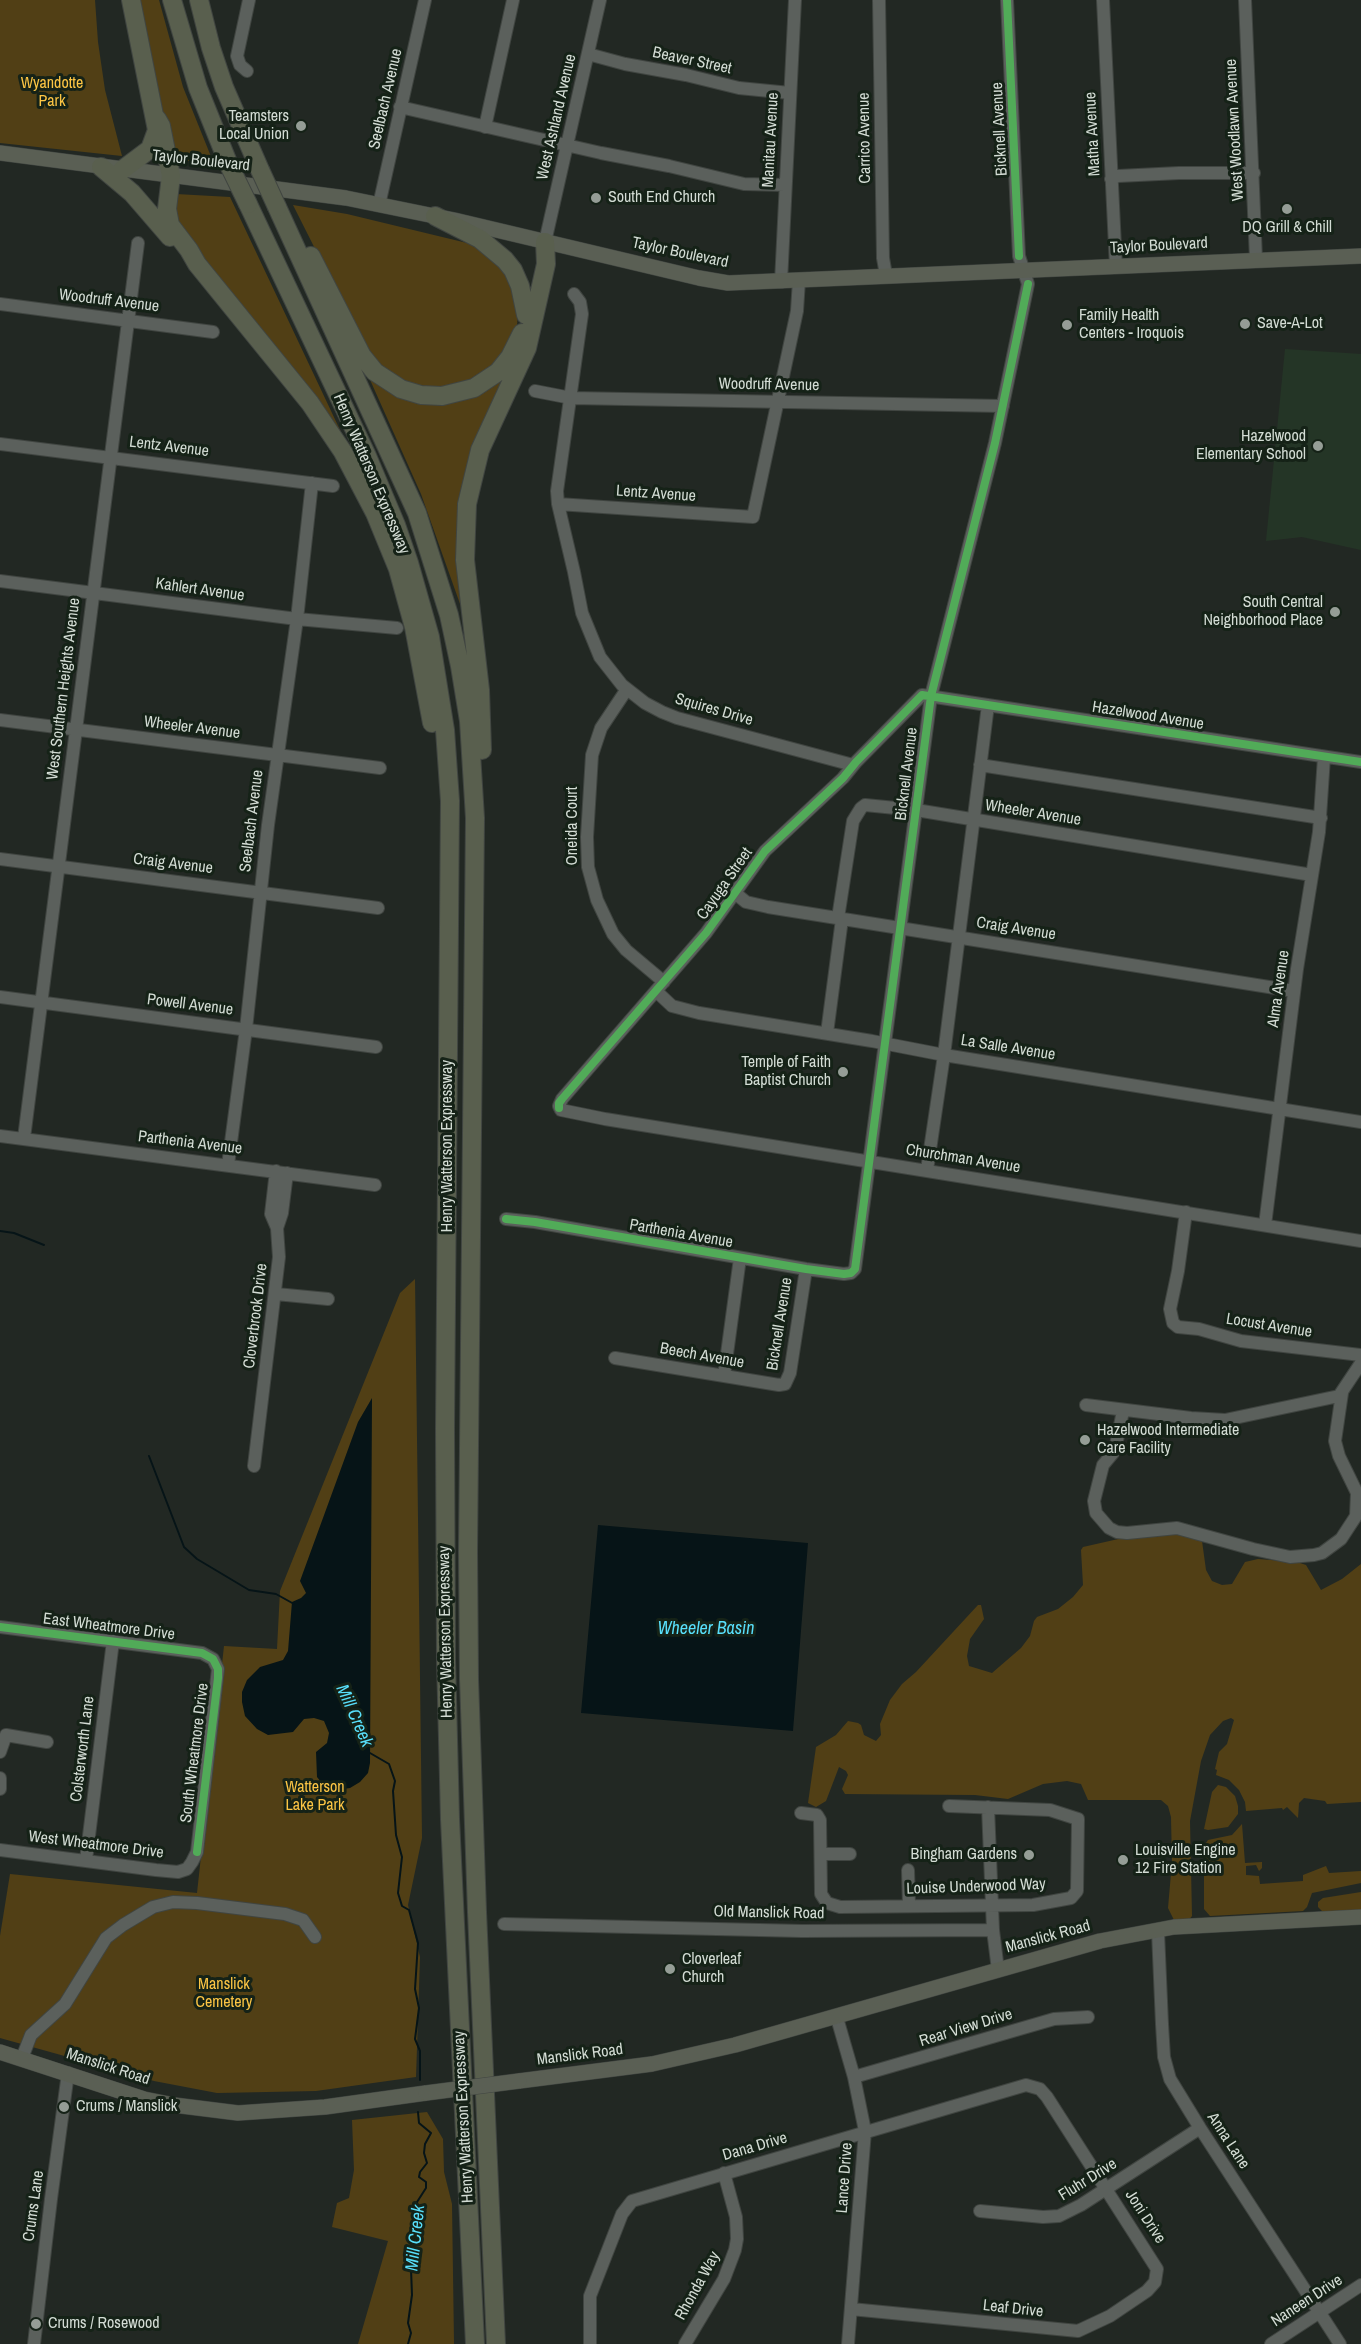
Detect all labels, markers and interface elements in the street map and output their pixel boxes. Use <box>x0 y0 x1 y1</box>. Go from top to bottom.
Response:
street label: Beaver Street <box>651 43 733 79</box>
street label: Seelbach Avenue <box>365 47 407 151</box>
street label: West Ashland Avenue <box>533 52 581 182</box>
street label: West Woodlawn Avenue <box>1222 58 1248 202</box>
park label: Wyandotte Park <box>21 74 83 112</box>
street label: Bicknell Avenue <box>988 82 1012 176</box>
street label: Matha Avenue <box>1081 91 1105 177</box>
street label: Manitau Avenue <box>759 92 783 188</box>
street label: Carrico Avenue <box>855 92 875 184</box>
place label: Teamsters Local Union <box>219 107 289 145</box>
marker: Teamsters Local Union <box>294 119 308 133</box>
street label: Taylor Boulevard <box>151 146 251 176</box>
place label: South End Church <box>608 188 715 208</box>
marker: South End Church <box>589 191 603 205</box>
marker: DQ Grill & Chill <box>1280 202 1294 216</box>
place label: DQ Grill & Chill <box>1242 218 1332 238</box>
street label: Taylor Boulevard <box>630 233 730 273</box>
street label: Taylor Boulevard <box>1110 234 1208 258</box>
street label: Woodruff Avenue <box>58 285 160 317</box>
place label: Family Health Centers - Iroquois <box>1079 306 1184 344</box>
place label: Save-A-Lot <box>1257 314 1323 334</box>
marker: Save-A-Lot <box>1238 317 1252 331</box>
marker: Family Health Centers - Iroquois <box>1060 318 1074 332</box>
street label: Woodruff Avenue <box>718 375 820 395</box>
street label: Henry Watterson Expressway <box>328 391 414 557</box>
place label: Hazelwood Elementary School <box>1196 427 1306 465</box>
street label: Lentz Avenue <box>128 433 210 461</box>
marker: Hazelwood Elementary School <box>1311 439 1325 453</box>
street label: Lentz Avenue <box>615 482 697 506</box>
street label: Kahlert Avenue <box>154 574 246 606</box>
place label: South Central Neighborhood Place <box>1203 593 1323 631</box>
street label: West Southern Heights Avenue <box>43 597 85 781</box>
marker: South Central Neighborhood Place <box>1328 605 1342 619</box>
street label: Squires Drive <box>673 690 755 730</box>
street label: Hazelwood Avenue <box>1091 698 1205 734</box>
street label: Wheeler Avenue <box>143 713 241 743</box>
street label: Bicknell Avenue <box>892 726 922 822</box>
street label: Seelbach Avenue <box>236 769 268 873</box>
street label: Oneida Court <box>563 787 583 865</box>
street label: Wheeler Avenue <box>984 796 1082 830</box>
street label: Cayuga Street <box>693 844 757 924</box>
street label: Craig Avenue <box>132 850 214 878</box>
street label: Craig Avenue <box>975 913 1057 945</box>
street label: Alma Avenue <box>1264 949 1294 1029</box>
street label: Powell Avenue <box>146 990 234 1020</box>
street label: La Salle Avenue <box>959 1031 1057 1065</box>
place label: Temple of Faith Baptist Church <box>741 1053 831 1091</box>
street label: Henry Watterson Expressway <box>438 1060 458 1232</box>
marker: Temple of Faith Baptist Church <box>836 1065 850 1079</box>
street label: Parthenia Avenue <box>137 1127 243 1159</box>
street label: Churchman Avenue <box>904 1140 1022 1178</box>
street label: Parthenia Avenue <box>628 1215 734 1253</box>
street label: Cloverbrook Drive <box>240 1262 272 1370</box>
street label: Bicknell Avenue <box>763 1276 797 1372</box>
street label: Locust Avenue <box>1225 1310 1313 1342</box>
street label: Beech Avenue <box>658 1339 746 1373</box>
place label: Hazelwood Intermediate Care Facility <box>1097 1421 1239 1459</box>
marker: Hazelwood Intermediate Care Facility <box>1078 1433 1092 1447</box>
street label: Henry Watterson Expressway <box>435 1546 457 1718</box>
street label: East Wheatmore Drive <box>42 1609 176 1645</box>
water label: Wheeler Basin <box>658 1618 754 1640</box>
water label: Mill Creek <box>331 1681 377 1751</box>
street label: South Wheatmore Drive <box>177 1682 213 1824</box>
street label: Colsterworth Lane <box>67 1695 99 1803</box>
park label: Watterson Lake Park <box>285 1778 345 1816</box>
street label: West Wheatmore Drive <box>27 1827 165 1863</box>
place label: Louisville Engine 12 Fire Station <box>1135 1841 1236 1879</box>
place label: Bingham Gardens <box>911 1845 1017 1865</box>
marker: Bingham Gardens <box>1022 1848 1036 1862</box>
marker: Louisville Engine 12 Fire Station <box>1116 1853 1130 1867</box>
street label: Louise Underwood Way <box>906 1875 1046 1899</box>
street label: Old Manslick Road <box>713 1902 825 1924</box>
street label: Manslick Road <box>1004 1916 1092 1958</box>
place label: Cloverleaf Church <box>682 1950 741 1988</box>
marker: Cloverleaf Church <box>663 1962 677 1976</box>
park label: Manslick Cemetery <box>196 1975 252 2013</box>
street label: Rear View Drive <box>917 2005 1015 2051</box>
street label: Henry Watterson Expressway <box>450 2030 478 2204</box>
street label: Manslick Road <box>536 2040 624 2070</box>
street label: Manslick Road <box>64 2044 152 2090</box>
place label: Crums / Manslick <box>76 2097 177 2117</box>
marker: Crums / Manslick <box>57 2100 71 2114</box>
street label: Anna Lane <box>1203 2109 1253 2173</box>
street label: Dana Drive <box>720 2129 790 2165</box>
street label: Lance Drive <box>833 2142 857 2214</box>
street label: Fluhr Drive <box>1055 2155 1121 2205</box>
street label: Crums Lane <box>20 2169 48 2243</box>
street label: Joni Drive <box>1121 2187 1169 2247</box>
water label: Mill Creek <box>402 2204 430 2272</box>
street label: Rhonda Way <box>671 2248 725 2324</box>
street label: Naneen Drive <box>1268 2271 1346 2331</box>
street label: Leaf Drive <box>982 2296 1044 2322</box>
place label: Crums / Rosewood <box>48 2314 160 2334</box>
marker: Crums / Rosewood <box>29 2317 43 2331</box>

